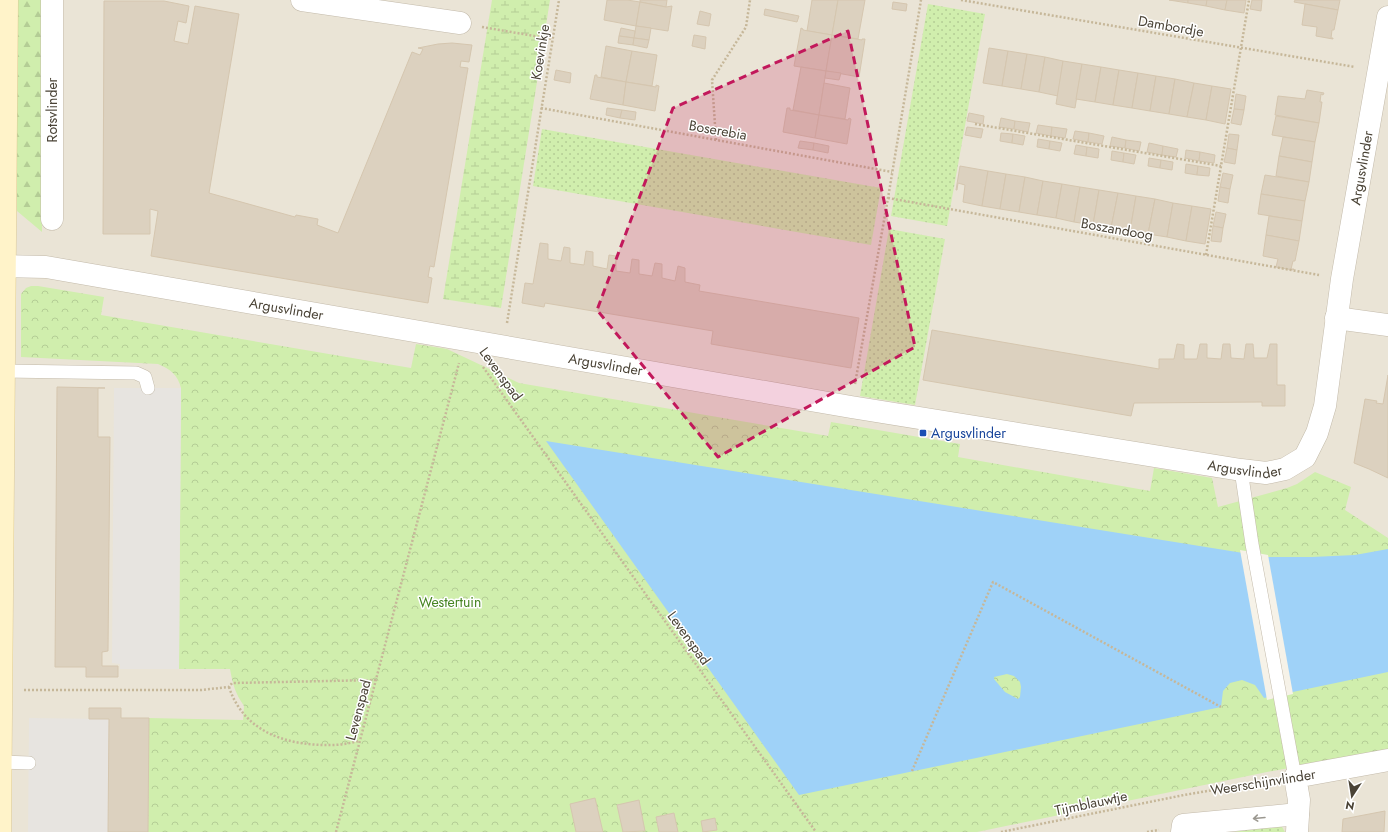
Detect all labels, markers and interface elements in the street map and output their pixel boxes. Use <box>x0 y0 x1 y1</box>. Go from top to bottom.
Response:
street label: Dambordje <box>1137 10 1205 42</box>
street label: Koevinkje <box>526 23 554 81</box>
street label: Rotsvlinder <box>42 77 62 142</box>
street label: Boserebia <box>687 115 749 145</box>
street label: Argusvlinder <box>1345 129 1378 207</box>
street label: Boszandoog <box>1079 213 1155 245</box>
street label: Argusvlinder <box>248 293 325 325</box>
street label: Levenspad <box>475 343 527 405</box>
street label: Argusvlinder <box>567 348 645 381</box>
place label: Argusvlinder <box>931 423 1006 443</box>
marker: Argusvlinder <box>918 428 928 438</box>
street label: Argusvlinder <box>1206 455 1284 484</box>
park label: Westertuin <box>419 592 481 612</box>
street label: Levenspad <box>663 607 715 669</box>
street label: Levenspad <box>340 677 376 743</box>
street label: Weerschijnvlinder <box>1209 764 1317 800</box>
north arrow <box>1332 776 1372 816</box>
street label: Tijmblauwtje <box>1053 786 1129 820</box>
text: N <box>1344 797 1356 815</box>
one-way arrow <box>1253 814 1266 822</box>

